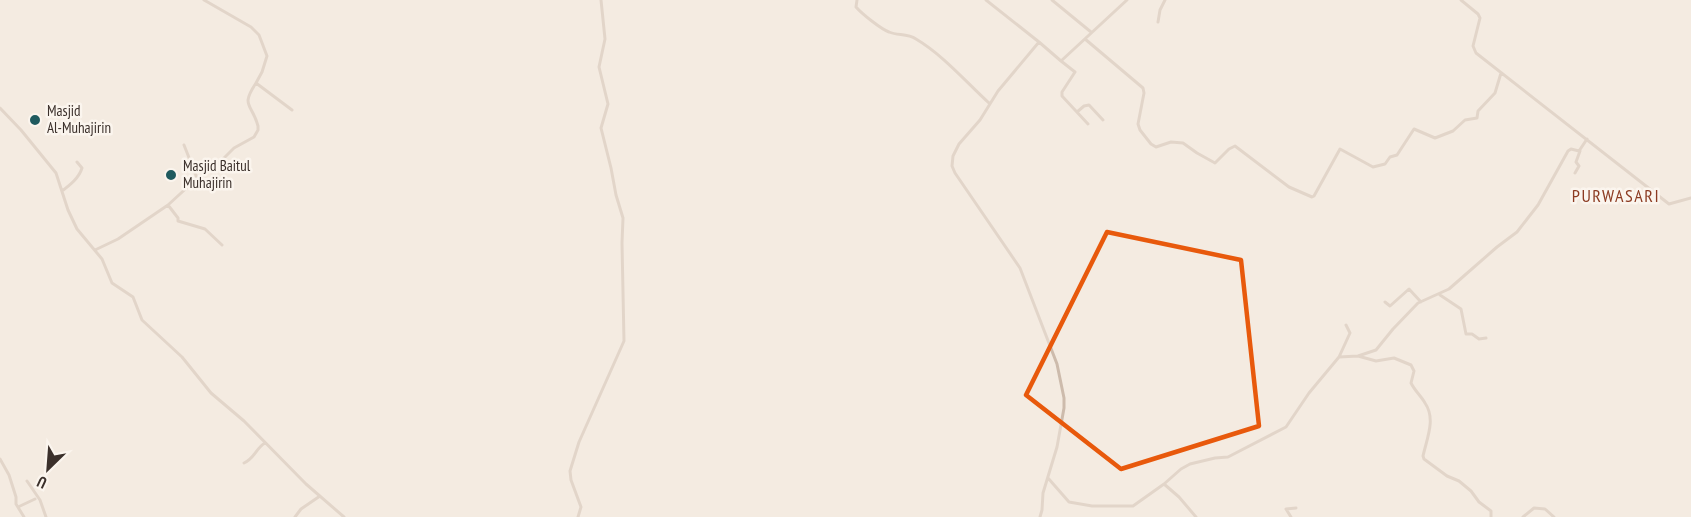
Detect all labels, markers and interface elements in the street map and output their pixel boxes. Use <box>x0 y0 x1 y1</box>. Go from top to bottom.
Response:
place label: Masjid Al-Muhajirin <box>47 101 111 137</box>
marker: Masjid Al-Muhajirin <box>28 113 42 127</box>
place label: Masjid Baitul Muhajirin <box>183 156 251 192</box>
marker: Masjid Baitul Muhajirin <box>164 168 178 182</box>
district label: PURWASARI <box>1572 184 1660 207</box>
north arrow <box>18 439 78 499</box>
text: U <box>34 472 50 493</box>

